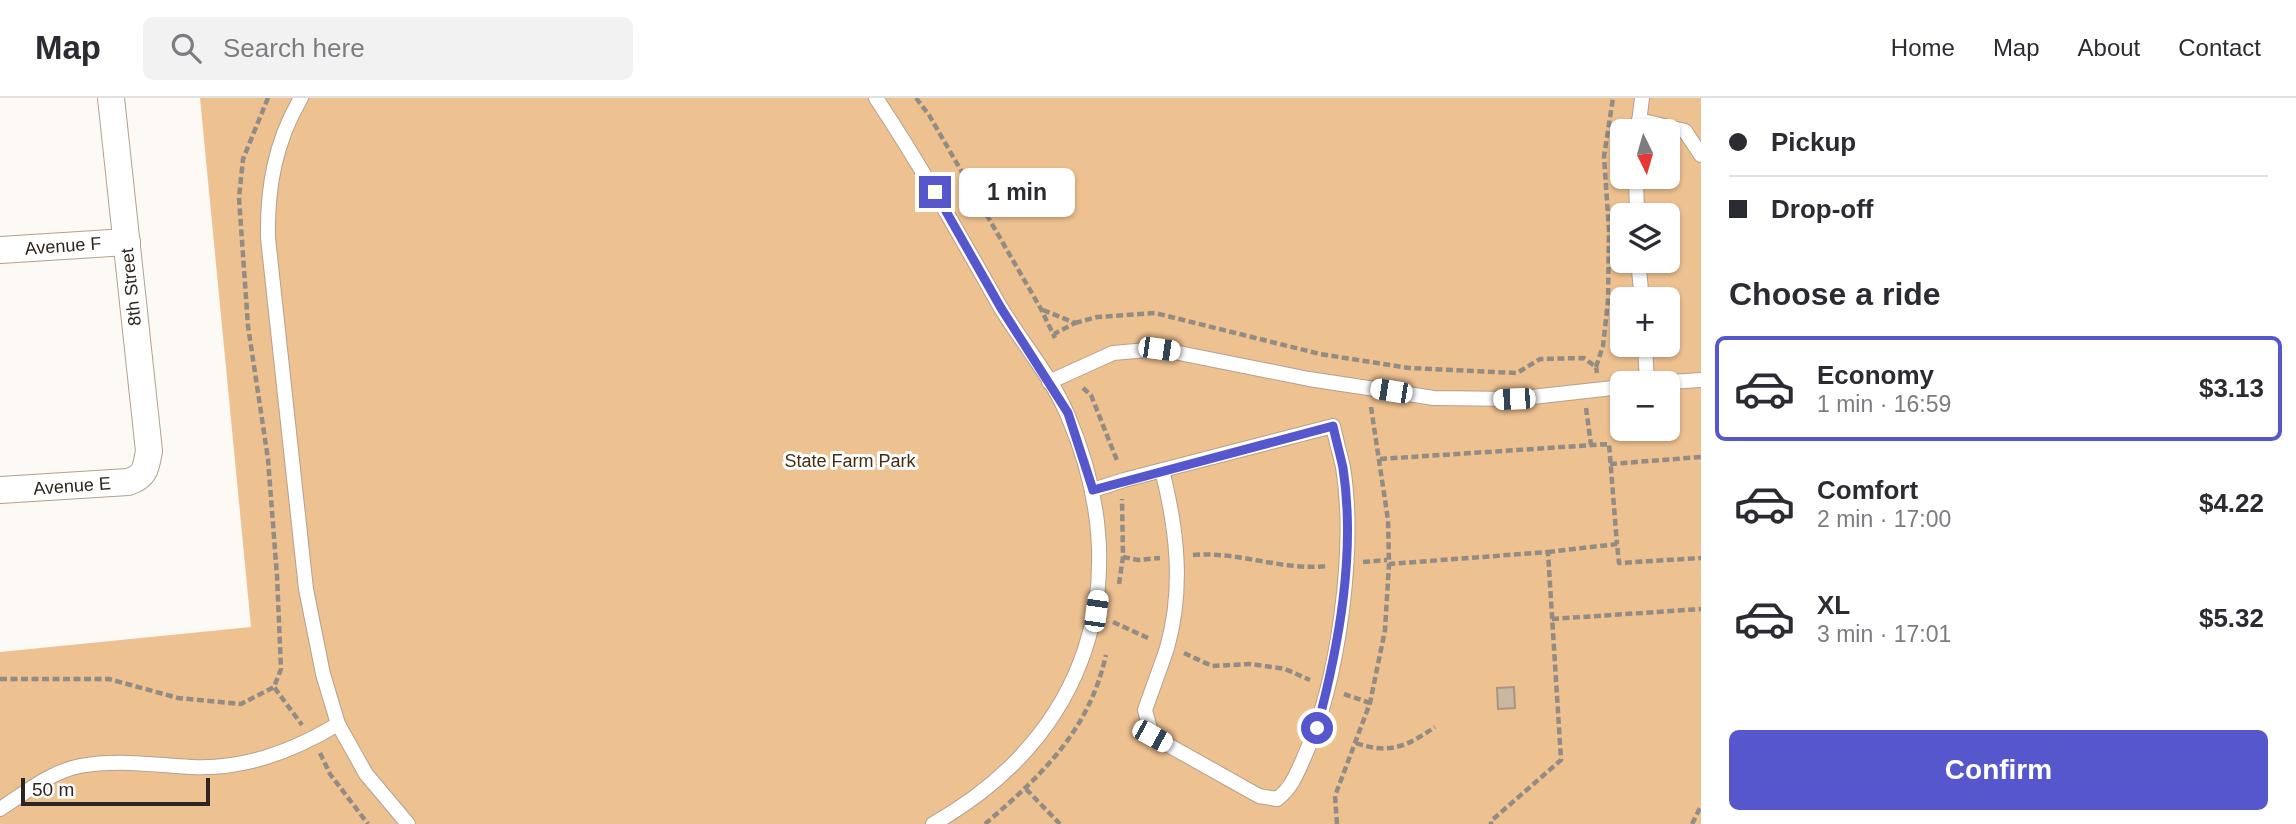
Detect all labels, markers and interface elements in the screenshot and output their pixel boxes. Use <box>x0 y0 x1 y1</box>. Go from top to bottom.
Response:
search box <box>143 17 633 80</box>
text: Map <box>35 29 101 66</box>
icon: search <box>167 29 205 67</box>
text: Search here <box>223 33 365 63</box>
text: Home <box>1891 34 1955 61</box>
text: Map <box>1993 34 2040 61</box>
text: About <box>2078 34 2140 61</box>
text: Contact <box>2178 34 2261 61</box>
north arrow <box>1610 119 1680 189</box>
map controls <box>1610 119 1680 441</box>
text: Pickup <box>1771 127 1856 157</box>
callout: 1 min <box>960 168 1075 217</box>
route end <box>919 176 951 208</box>
text: 1 min <box>987 179 1047 205</box>
text: Drop-off <box>1771 194 1874 224</box>
button: layers <box>1610 203 1680 273</box>
street label: Avenue F <box>24 233 102 259</box>
street label: 8th Street <box>117 247 145 327</box>
text: Choose a ride <box>1729 276 1941 312</box>
button: + <box>1610 287 1680 357</box>
car <box>1137 336 1182 362</box>
icon: car <box>1733 357 1796 420</box>
text: Economy <box>1817 360 1934 390</box>
button: − <box>1610 371 1680 441</box>
text: $3.13 <box>2199 373 2264 403</box>
car <box>1369 377 1414 405</box>
car <box>1493 388 1536 410</box>
text: 1 min · 16:59 <box>1817 391 1951 417</box>
park label: State Farm Park <box>784 451 917 471</box>
icon: car <box>1733 472 1796 535</box>
street label: Avenue E <box>33 473 111 499</box>
text: Comfort <box>1817 475 1918 505</box>
text: $4.22 <box>2199 488 2264 518</box>
text: 2 min · 17:00 <box>1817 506 1951 532</box>
icon: car <box>1733 587 1796 650</box>
car <box>1083 589 1110 633</box>
text: XL <box>1817 590 1850 620</box>
text: $5.32 <box>2199 603 2264 633</box>
text: 3 min · 17:01 <box>1817 621 1951 647</box>
route start <box>1301 712 1333 744</box>
car <box>1129 717 1176 755</box>
button: Confirm <box>1729 730 2268 810</box>
scale bar <box>21 775 210 807</box>
text: 50 m <box>32 779 74 800</box>

